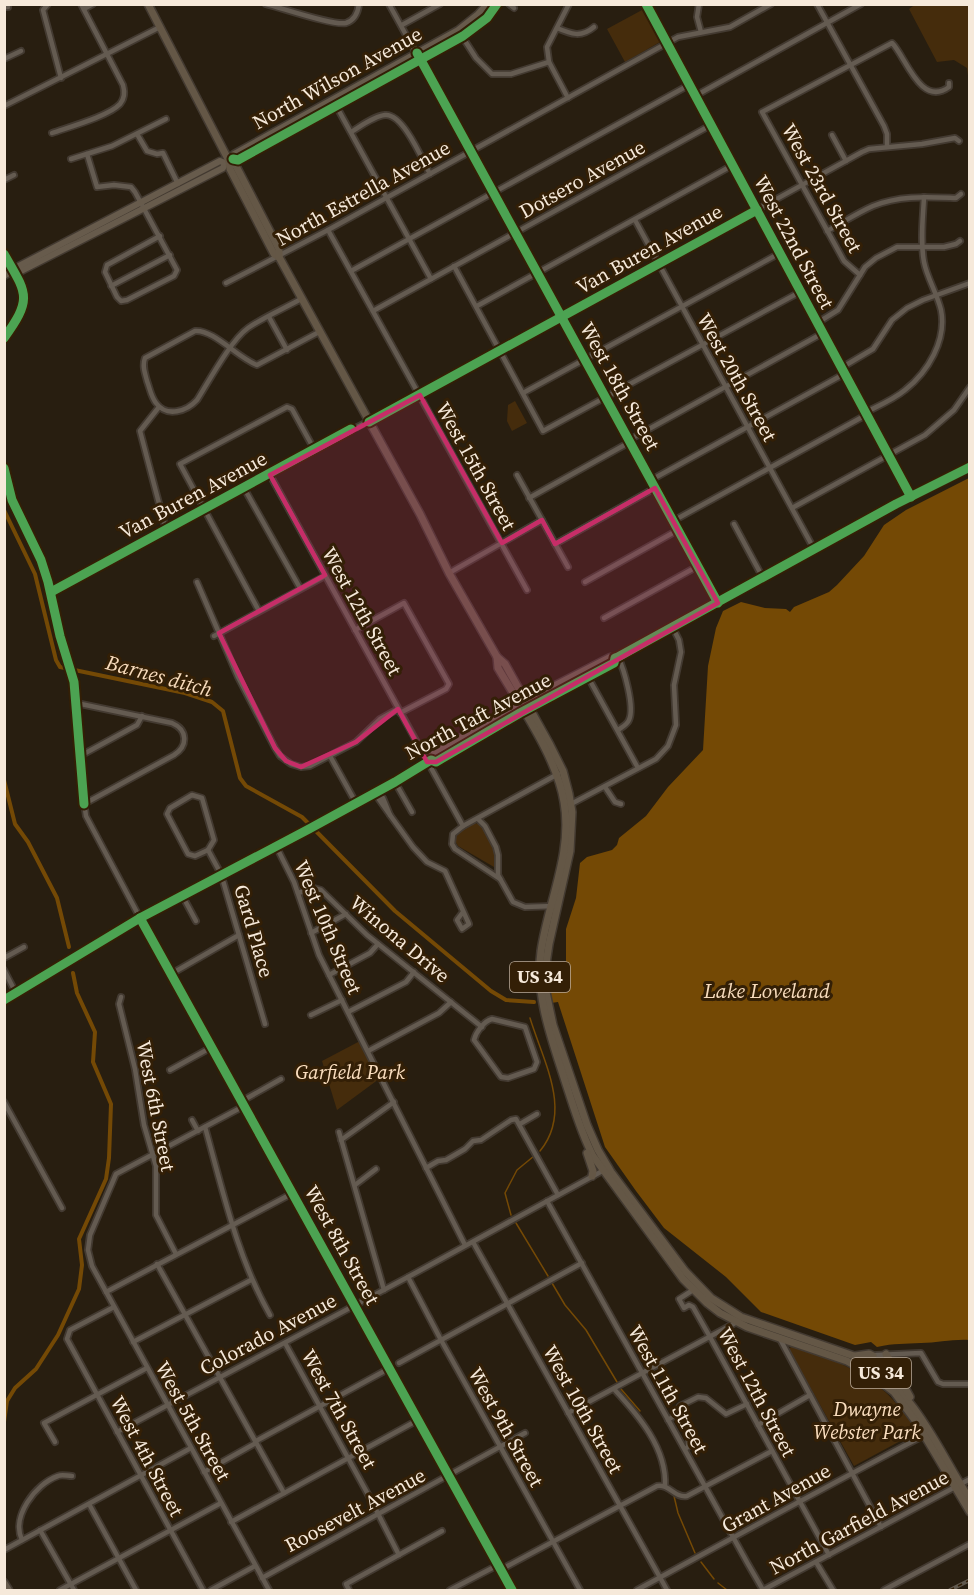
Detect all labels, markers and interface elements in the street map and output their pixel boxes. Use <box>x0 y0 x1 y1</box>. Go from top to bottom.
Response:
street label: North Wilson Avenue <box>247 20 427 136</box>
street label: West 23rd Street <box>775 118 869 258</box>
street label: North Estrella Avenue <box>271 133 455 253</box>
street label: Dotsero Avenue <box>514 133 650 225</box>
street label: West 22nd Street <box>747 170 841 314</box>
street label: Van Buren Avenue <box>571 197 727 301</box>
street label: West 20th Street <box>690 308 784 447</box>
street label: West 18th Street <box>573 317 667 456</box>
street label: West 15th Street <box>429 397 523 536</box>
street label: Van Buren Avenue <box>114 444 272 546</box>
street label: West 12th Street <box>315 542 409 681</box>
water label: Barnes ditch <box>102 647 216 704</box>
street label: North Taft Avenue <box>400 666 556 766</box>
street label: West 10th Street <box>287 856 369 999</box>
street label: Gard Place <box>227 881 281 981</box>
street label: Winona Drive <box>344 889 456 989</box>
road number: US 34 <box>510 962 570 992</box>
water label: Lake Loveland <box>703 976 830 1005</box>
street label: West 6th Street <box>130 1038 183 1174</box>
park label: Garfield Park <box>295 1058 405 1086</box>
street label: West 8th Street <box>298 1180 387 1310</box>
street label: Colorado Avenue <box>195 1286 341 1382</box>
street label: West 11th Street <box>621 1320 715 1459</box>
street label: West 12th Street <box>711 1322 803 1462</box>
street label: West 10th Street <box>536 1340 630 1479</box>
street label: West 7th Street <box>295 1344 384 1474</box>
street label: West 5th Street <box>149 1356 238 1486</box>
road number: US 34 <box>851 1358 911 1388</box>
street label: West 9th Street <box>462 1362 551 1492</box>
street label: West 4th Street <box>103 1391 191 1522</box>
park label: Dwayne Webster Park <box>813 1395 921 1446</box>
street label: Grant Avenue <box>716 1456 836 1540</box>
street label: Roosevelt Avenue <box>280 1461 430 1559</box>
street label: North Garfield Avenue <box>764 1463 954 1581</box>

